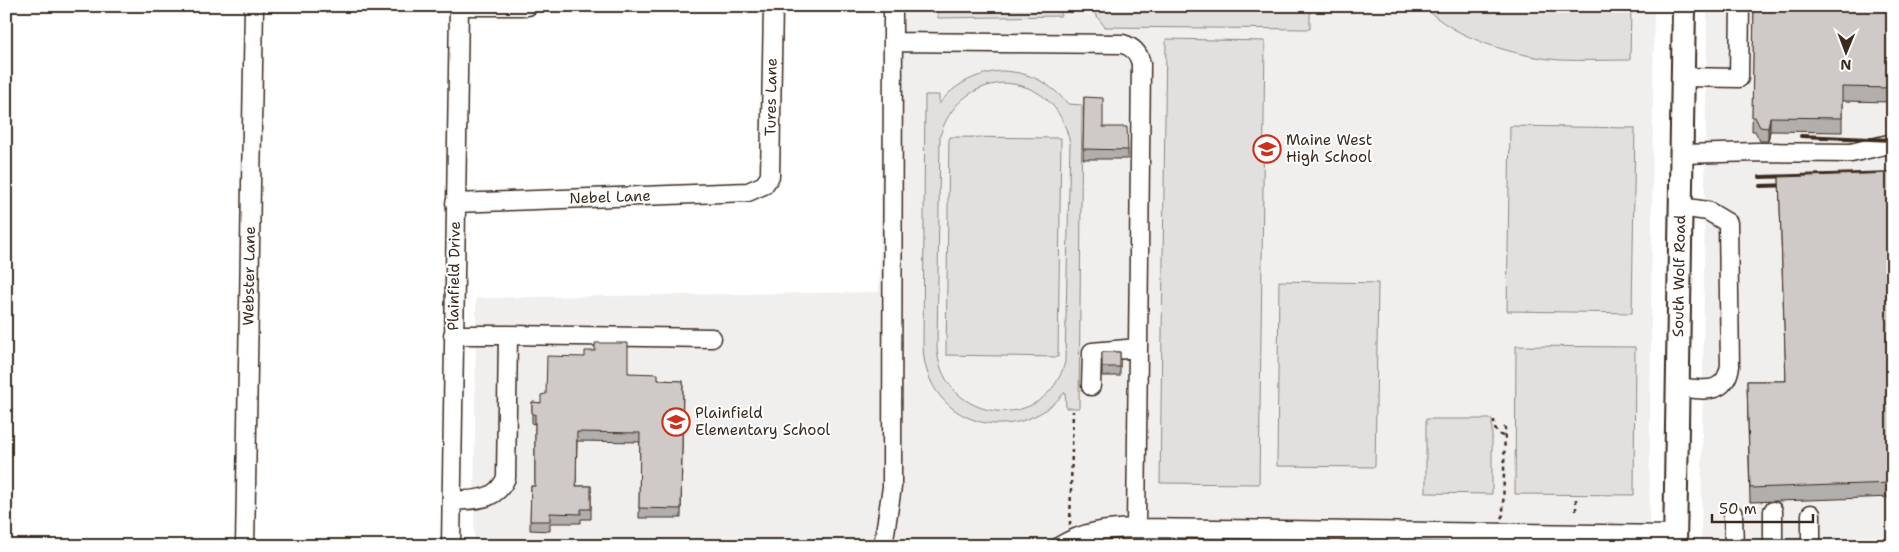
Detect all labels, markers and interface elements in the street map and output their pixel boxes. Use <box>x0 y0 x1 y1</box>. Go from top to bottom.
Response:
north arrow <box>1822 28 1872 78</box>
text: N <box>1840 56 1851 74</box>
street label: Tures Lane <box>760 58 782 136</box>
place label: Maine West High School <box>1286 130 1372 167</box>
school or university icon: Maine West High School <box>1252 134 1282 164</box>
street label: Nebel Lane <box>569 186 651 208</box>
street label: South Wolf Road <box>1668 214 1690 337</box>
street label: Plainfield Drive <box>443 221 465 331</box>
street label: Webster Lane <box>238 226 260 326</box>
place label: Plainfield Elementary School <box>695 403 831 440</box>
school or university icon: Plainfield Elementary School <box>661 407 691 437</box>
scale bar <box>1712 492 1813 524</box>
text: 50 m <box>1719 499 1757 519</box>

